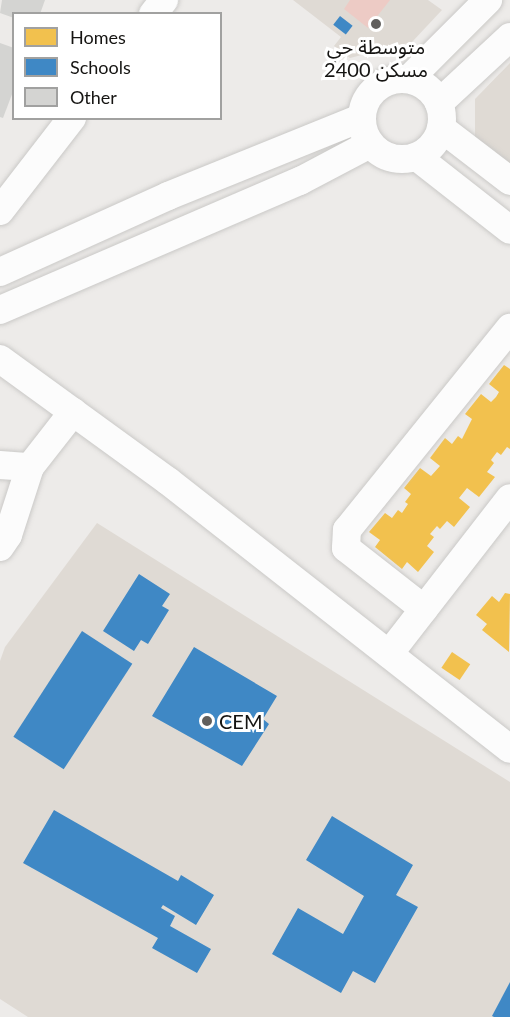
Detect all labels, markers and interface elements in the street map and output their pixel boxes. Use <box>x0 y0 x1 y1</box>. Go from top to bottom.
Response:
legend <box>12 12 222 120</box>
marker: متوسطة حي 2400 مسكن <box>369 17 383 31</box>
text: Homes <box>70 26 126 48</box>
place label: متوسطة حي 2400 مسكن <box>324 34 428 81</box>
text: Schools <box>70 56 131 78</box>
text: Other <box>70 86 117 108</box>
place label: CEM <box>219 709 262 733</box>
marker: CEM <box>200 714 214 728</box>

